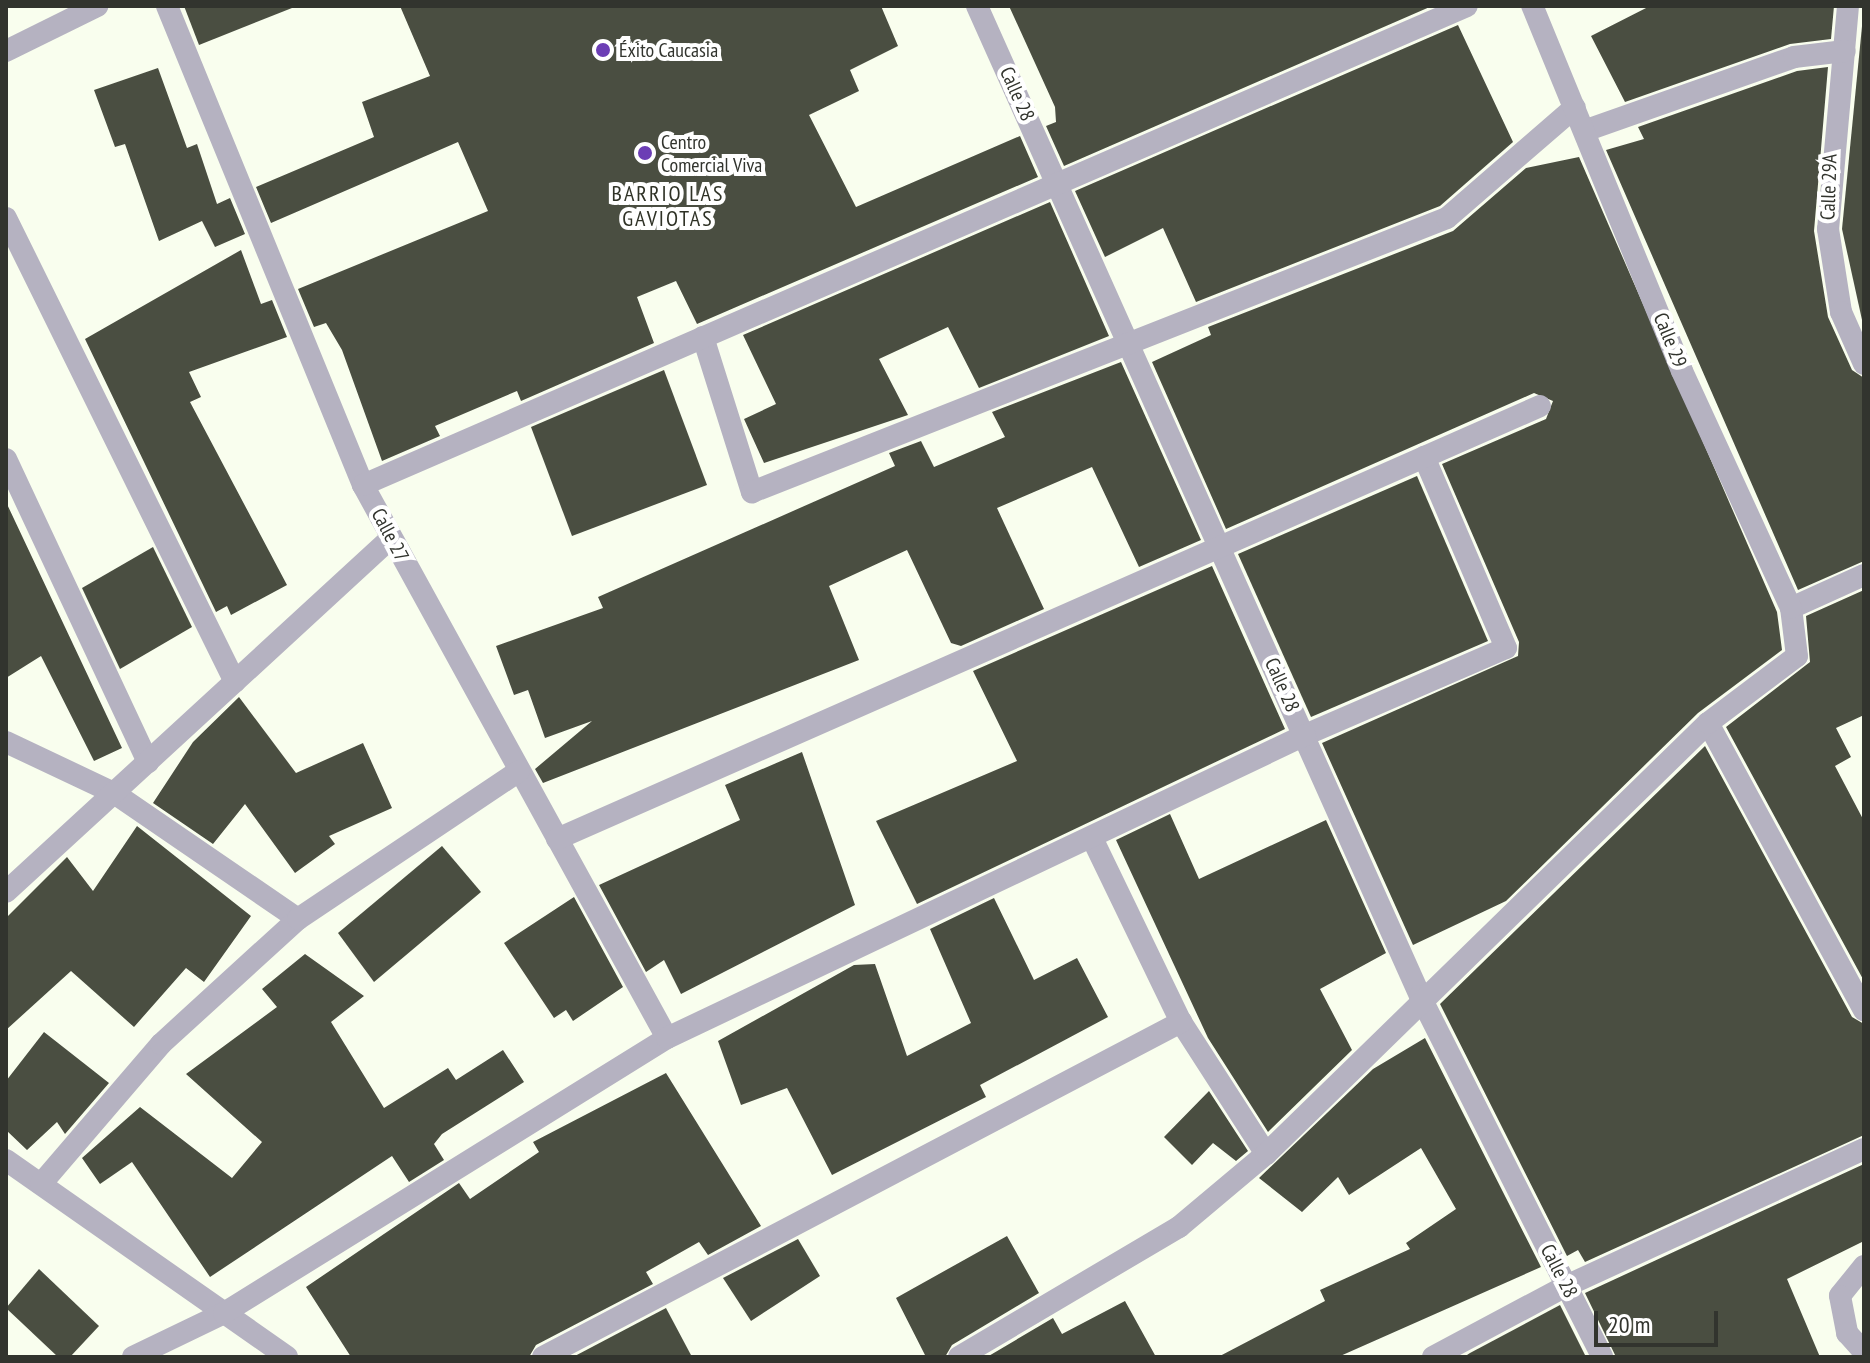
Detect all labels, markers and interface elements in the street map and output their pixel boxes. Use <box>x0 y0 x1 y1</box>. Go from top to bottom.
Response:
place label: Éxito Caucasia <box>619 38 718 62</box>
marker: Éxito Caucasia <box>594 41 612 59</box>
street label: Calle 28 <box>995 63 1039 125</box>
place label: Centro Comercial Viva <box>661 130 763 177</box>
marker: Centro Comercial Viva <box>636 144 654 162</box>
street label: Calle 29A <box>1816 154 1842 220</box>
district label: BARRIO LAS GAVIOTAS <box>612 180 724 232</box>
street label: Calle 29 <box>1648 309 1692 371</box>
street label: Calle 27 <box>366 504 414 566</box>
street label: Calle 28 <box>1260 654 1304 716</box>
street label: Calle 28 <box>1535 1240 1583 1302</box>
scale bar <box>1598 1295 1722 1345</box>
text: 20 m <box>1608 1309 1650 1340</box>

